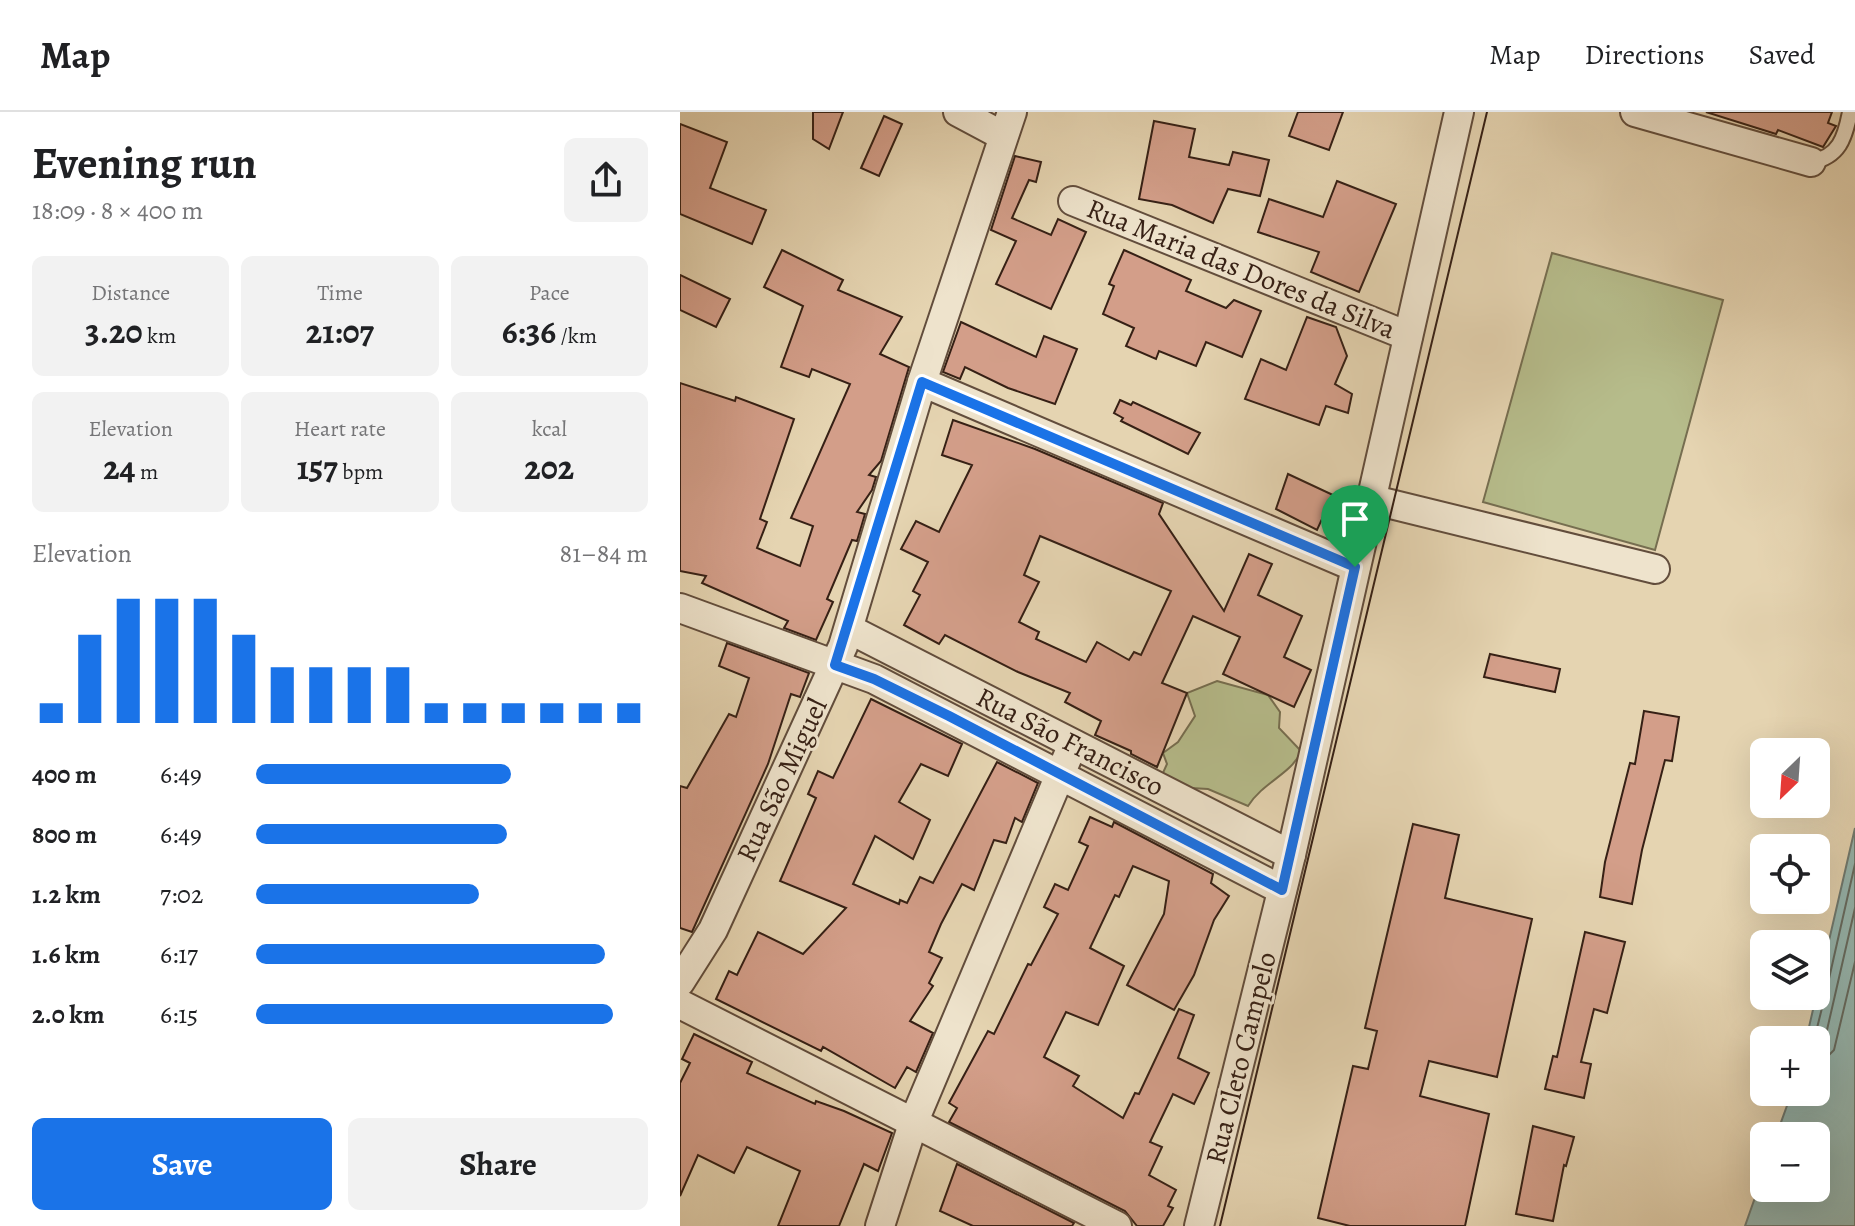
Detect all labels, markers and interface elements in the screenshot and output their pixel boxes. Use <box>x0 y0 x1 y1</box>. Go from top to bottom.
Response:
text: Map <box>40 29 110 81</box>
text: Map <box>1489 36 1540 74</box>
text: Directions <box>1584 36 1705 74</box>
text: Saved <box>1749 36 1815 74</box>
text: Evening run <box>32 133 257 193</box>
button: share <box>564 138 648 222</box>
street label: Rua Maria das Dores da Silva <box>1081 190 1401 348</box>
text: 18:09 · 8 × 400 m <box>32 193 203 228</box>
text: Distance <box>91 278 170 308</box>
text: Time <box>317 278 363 308</box>
text: Pace <box>529 278 570 308</box>
text: 3.20 <box>85 308 143 355</box>
text: 21:07 <box>306 308 374 355</box>
text: 6:36 <box>502 308 556 355</box>
text: km <box>143 321 176 351</box>
text: /km <box>556 321 597 351</box>
text: Elevation <box>88 414 173 444</box>
text: Heart rate <box>294 414 386 444</box>
text: kcal <box>532 414 567 444</box>
text: 24 <box>103 444 136 491</box>
text: 157 <box>297 444 338 491</box>
text: 202 <box>524 444 574 491</box>
text: m <box>136 457 158 487</box>
text: bpm <box>338 457 383 487</box>
pin <box>1321 485 1389 567</box>
icon: arrive <box>1333 497 1377 541</box>
text: Elevation <box>32 536 132 571</box>
text: 81–84 m <box>560 536 648 571</box>
street label: Rua São Francisco <box>970 678 1170 806</box>
street label: Rua São Miguel <box>727 692 837 868</box>
north arrow <box>1750 738 1830 818</box>
map controls <box>1750 738 1830 1202</box>
text: 400 m <box>32 757 97 792</box>
text: 6:49 <box>160 757 202 792</box>
text: 800 m <box>32 817 97 852</box>
text: 6:49 <box>160 817 202 852</box>
button: locate <box>1750 834 1830 914</box>
text: 1.2 km <box>32 877 101 912</box>
text: 7:02 <box>160 877 203 912</box>
button: layers <box>1750 930 1830 1010</box>
text: 1.6 km <box>32 937 100 972</box>
text: 6:17 <box>160 937 198 972</box>
street label: Rua Cleto Campelo <box>1196 948 1286 1168</box>
text: 2.0 km <box>32 997 105 1032</box>
text: 6:15 <box>160 997 198 1032</box>
button: + <box>1750 1026 1830 1106</box>
button: Save <box>32 1118 332 1210</box>
button: Share <box>348 1118 648 1210</box>
button: − <box>1750 1122 1830 1202</box>

